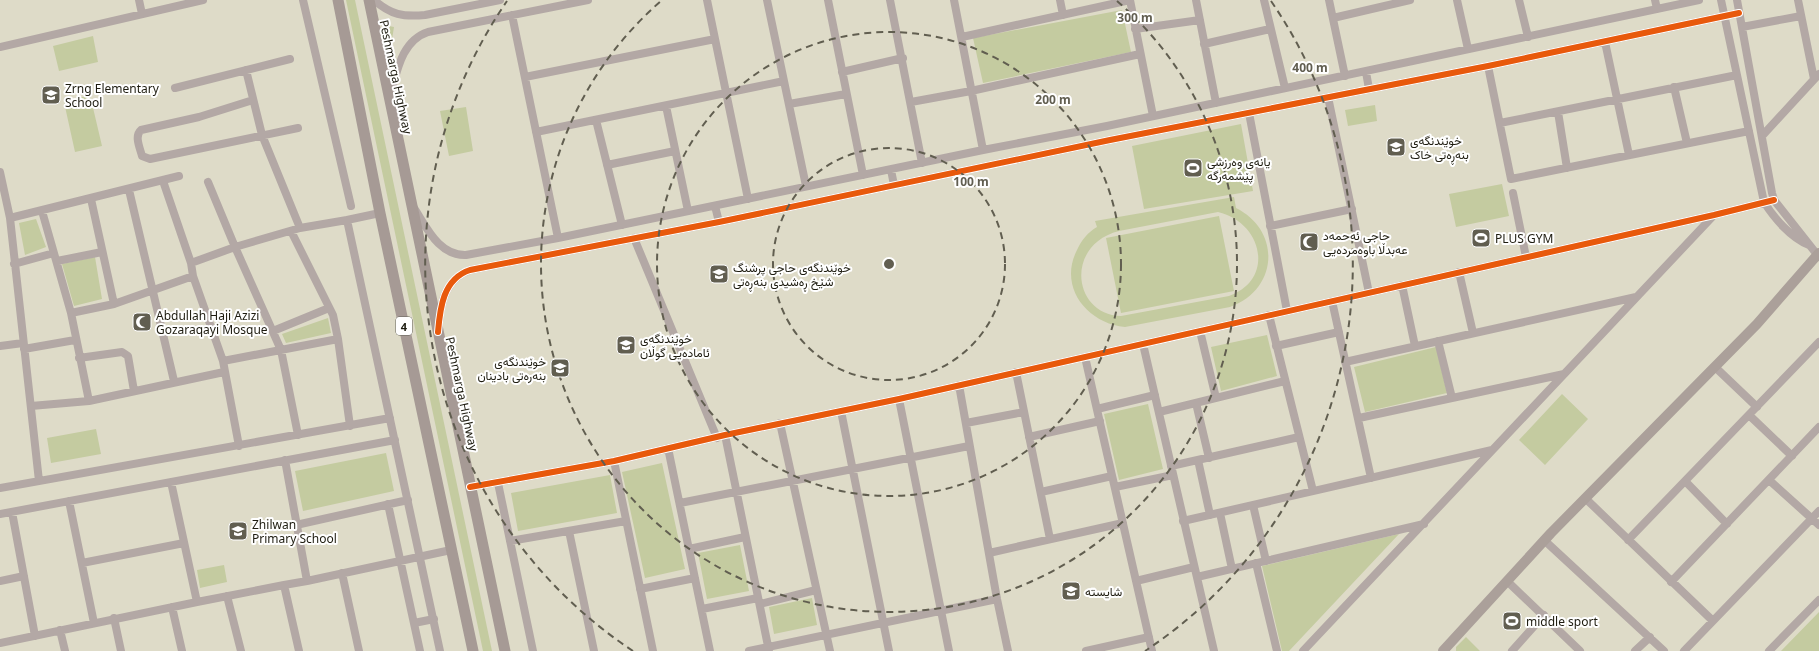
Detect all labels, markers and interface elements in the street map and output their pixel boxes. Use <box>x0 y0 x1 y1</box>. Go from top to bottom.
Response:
text: 300 m <box>1117 9 1153 26</box>
street label: Peshmarga Highway <box>376 18 417 136</box>
text: 400 m <box>1292 59 1328 76</box>
place label: Zrng Elementary School <box>65 80 160 111</box>
school or university icon: Zrng Elementary School <box>40 84 62 106</box>
text: 200 m <box>1035 91 1071 108</box>
place label: خوێندنگەی بنەڕەتی خاک <box>1410 132 1469 165</box>
school or university icon: خوێندنگەی بنەڕەتی خاک <box>1385 136 1407 158</box>
place label: یانەی وەرزشی پێشمەرگە <box>1207 153 1271 184</box>
sports icon: یانەی وەرزشی پێشمەرگە <box>1182 157 1204 179</box>
text: 100 m <box>953 173 989 190</box>
place label: حاجی ئەحمەد عەبدڵا باوەمردەیی <box>1323 227 1408 258</box>
sports icon: PLUS GYM <box>1470 227 1492 249</box>
place label: PLUS GYM <box>1495 230 1553 247</box>
mosque icon: حاجی ئەحمەد عەبدڵا باوەمردەیی <box>1298 231 1320 253</box>
centre of rings <box>882 257 896 271</box>
place label: خوێندنگەی حاجی پرشنگ شێخ ڕەشیدی بنەڕەتی <box>733 259 851 292</box>
school or university icon: خوێندنگەی حاجی پرشنگ شێخ ڕەشیدی بنەڕەتی <box>708 263 730 285</box>
place label: Abdullah Haji Azizi Gozaraqayi Mosque <box>156 307 268 338</box>
mosque icon: Abdullah Haji Azizi Gozaraqayi Mosque <box>131 311 153 333</box>
road number: 4 <box>396 317 412 335</box>
place label: خوێندنگەی ئامادەیی گوڵان <box>640 330 710 361</box>
school or university icon: خوێندنگەی ئامادەیی گوڵان <box>615 334 637 356</box>
street label: Peshmarga Highway <box>442 335 483 453</box>
place label: خوێندنگەی بنەرەتی بادینان <box>477 353 546 384</box>
school or university icon: خوێندنگەی بنەرەتی بادینان <box>549 357 571 379</box>
place label: Zhilwan Primary School <box>252 516 337 547</box>
school or university icon: Zhilwan Primary School <box>227 520 249 542</box>
school or university icon: شایستە <box>1060 580 1082 602</box>
place label: شایستە <box>1085 583 1122 600</box>
sports icon: middle sport <box>1501 610 1523 632</box>
place label: middle sport <box>1526 613 1598 630</box>

